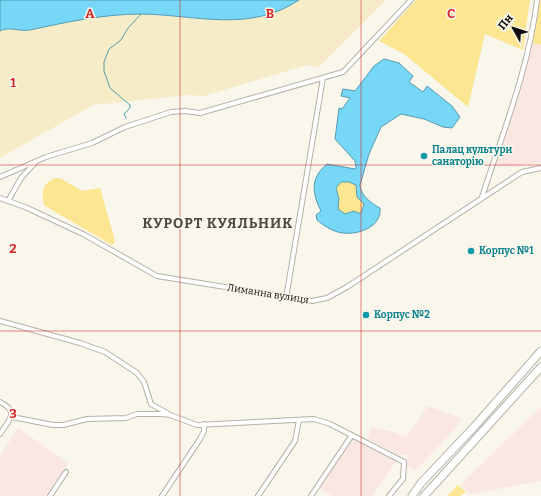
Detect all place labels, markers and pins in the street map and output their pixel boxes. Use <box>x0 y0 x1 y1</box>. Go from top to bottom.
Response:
place label: Палац культури санаторію <box>432 144 513 168</box>
marker: Палац культури санаторію <box>419 151 429 161</box>
place label: Корпус №1 <box>479 245 534 257</box>
marker: Корпус №1 <box>466 246 476 256</box>
place label: Корпус №2 <box>374 309 430 321</box>
marker: Корпус №2 <box>361 310 371 320</box>

